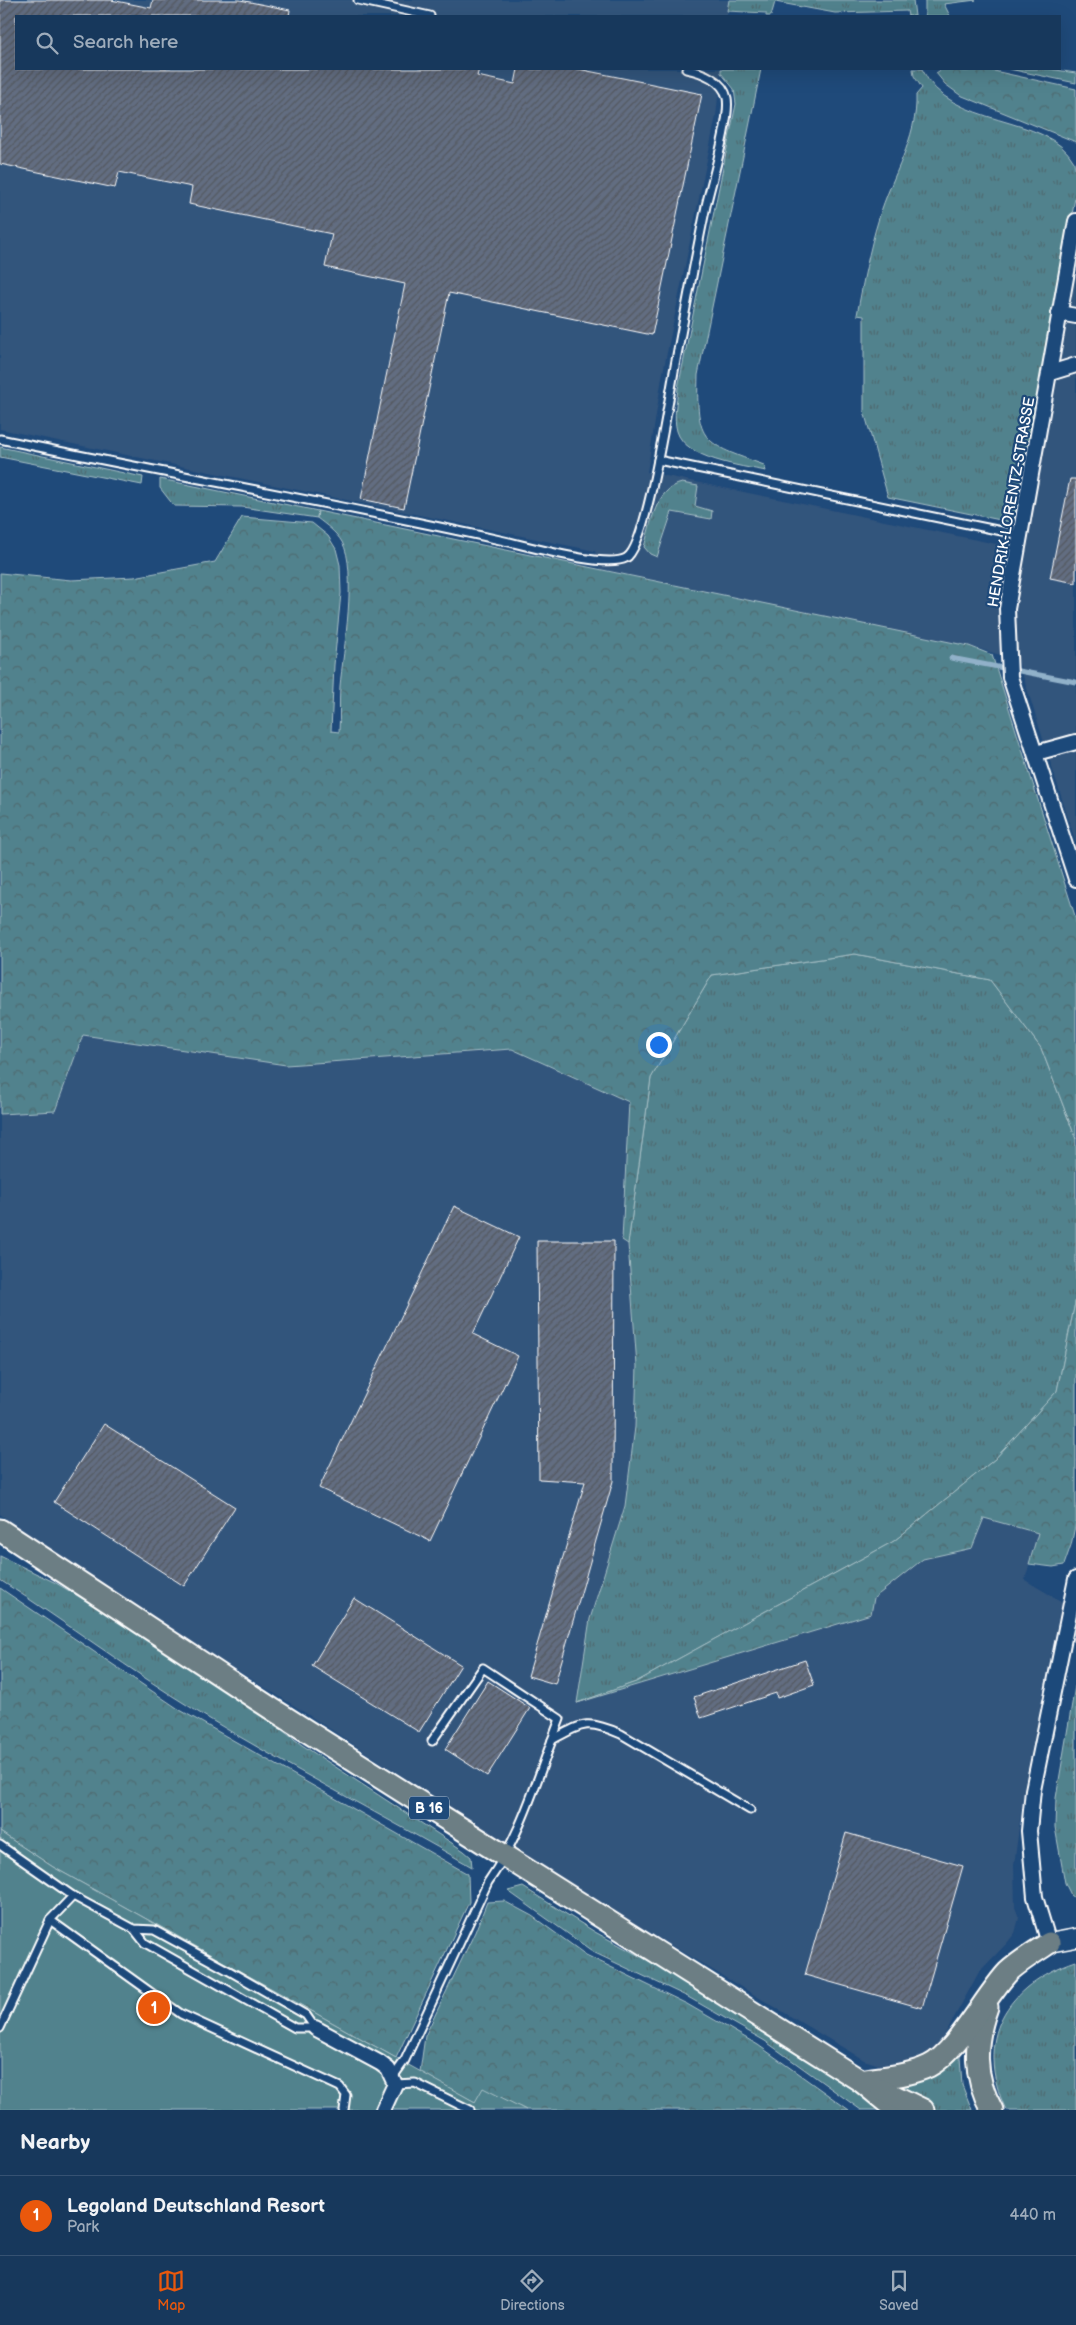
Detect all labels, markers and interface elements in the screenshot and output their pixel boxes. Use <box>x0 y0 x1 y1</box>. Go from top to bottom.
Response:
search box <box>15 15 1061 70</box>
icon: search <box>33 29 61 57</box>
text: Search here <box>73 31 178 54</box>
street label: HENDRIK-LORENTZ-STRASSE <box>984 395 1039 609</box>
your location <box>646 1032 672 1058</box>
road number: B 16 <box>409 1796 449 1820</box>
pin: 1 <box>138 1989 170 2027</box>
text: Nearby <box>20 2130 90 2155</box>
text: Legoland Deutschland Resort <box>67 2195 325 2218</box>
text: 1 <box>33 2206 39 2225</box>
text: 440 m <box>1010 2206 1056 2225</box>
text: Park <box>67 2218 99 2237</box>
tab: Map <box>157 2267 186 2314</box>
tab: Directions <box>500 2267 565 2314</box>
tab: Saved <box>879 2267 919 2314</box>

